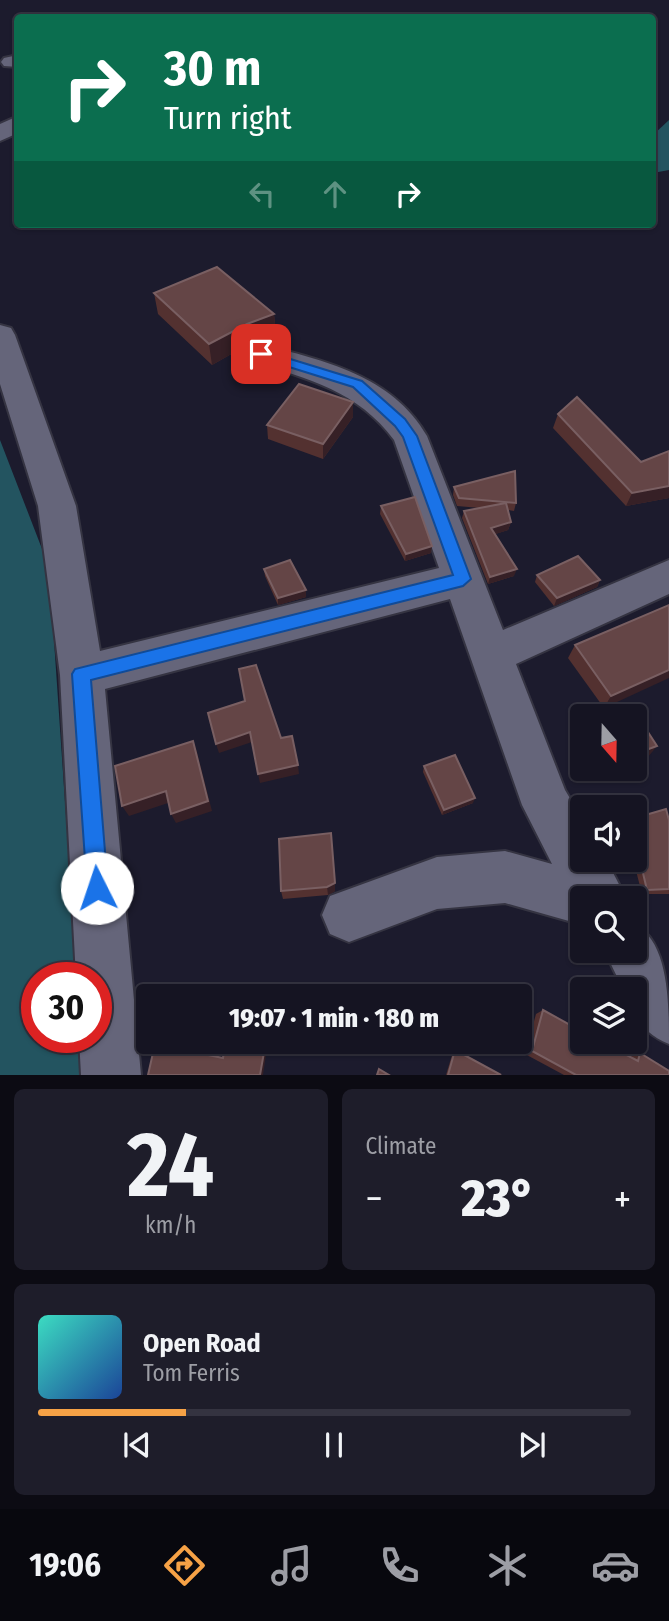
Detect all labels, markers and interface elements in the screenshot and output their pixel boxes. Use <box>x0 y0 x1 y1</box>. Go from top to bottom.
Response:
text: 30 m <box>164 39 262 98</box>
icon: right <box>49 42 140 133</box>
text: Turn right <box>164 99 291 137</box>
icon: left <box>243 175 281 213</box>
icon: ahead <box>316 175 354 213</box>
icon: right <box>389 175 427 213</box>
pin <box>231 324 291 384</box>
icon: arrive <box>242 335 280 373</box>
north arrow <box>570 704 648 780</box>
map controls <box>570 704 647 1054</box>
button: sound <box>570 795 647 872</box>
position arrow <box>60 851 134 925</box>
button: search <box>570 886 647 963</box>
speed limit sign: 30 <box>21 962 112 1053</box>
button: layers <box>570 977 647 1054</box>
text: 19:07 · 1 min · 180 m <box>229 1003 439 1034</box>
text: 24 <box>127 1111 214 1220</box>
text: Climate <box>366 1132 436 1160</box>
text: 23° <box>461 1167 535 1230</box>
text: − <box>366 1176 383 1222</box>
text: + <box>614 1176 631 1222</box>
text: km/h <box>145 1211 196 1239</box>
text: Open Road <box>143 1328 261 1359</box>
text: Tom Ferris <box>143 1359 240 1387</box>
icon: previous <box>118 1426 156 1464</box>
icon: pause <box>315 1426 353 1464</box>
icon: next <box>513 1426 551 1464</box>
icon: directions <box>160 1541 209 1590</box>
icon: music <box>267 1541 316 1590</box>
icon: phone <box>375 1541 424 1590</box>
icon: climate <box>483 1541 532 1590</box>
icon: car <box>591 1541 640 1590</box>
text: 19:06 <box>29 1546 101 1584</box>

